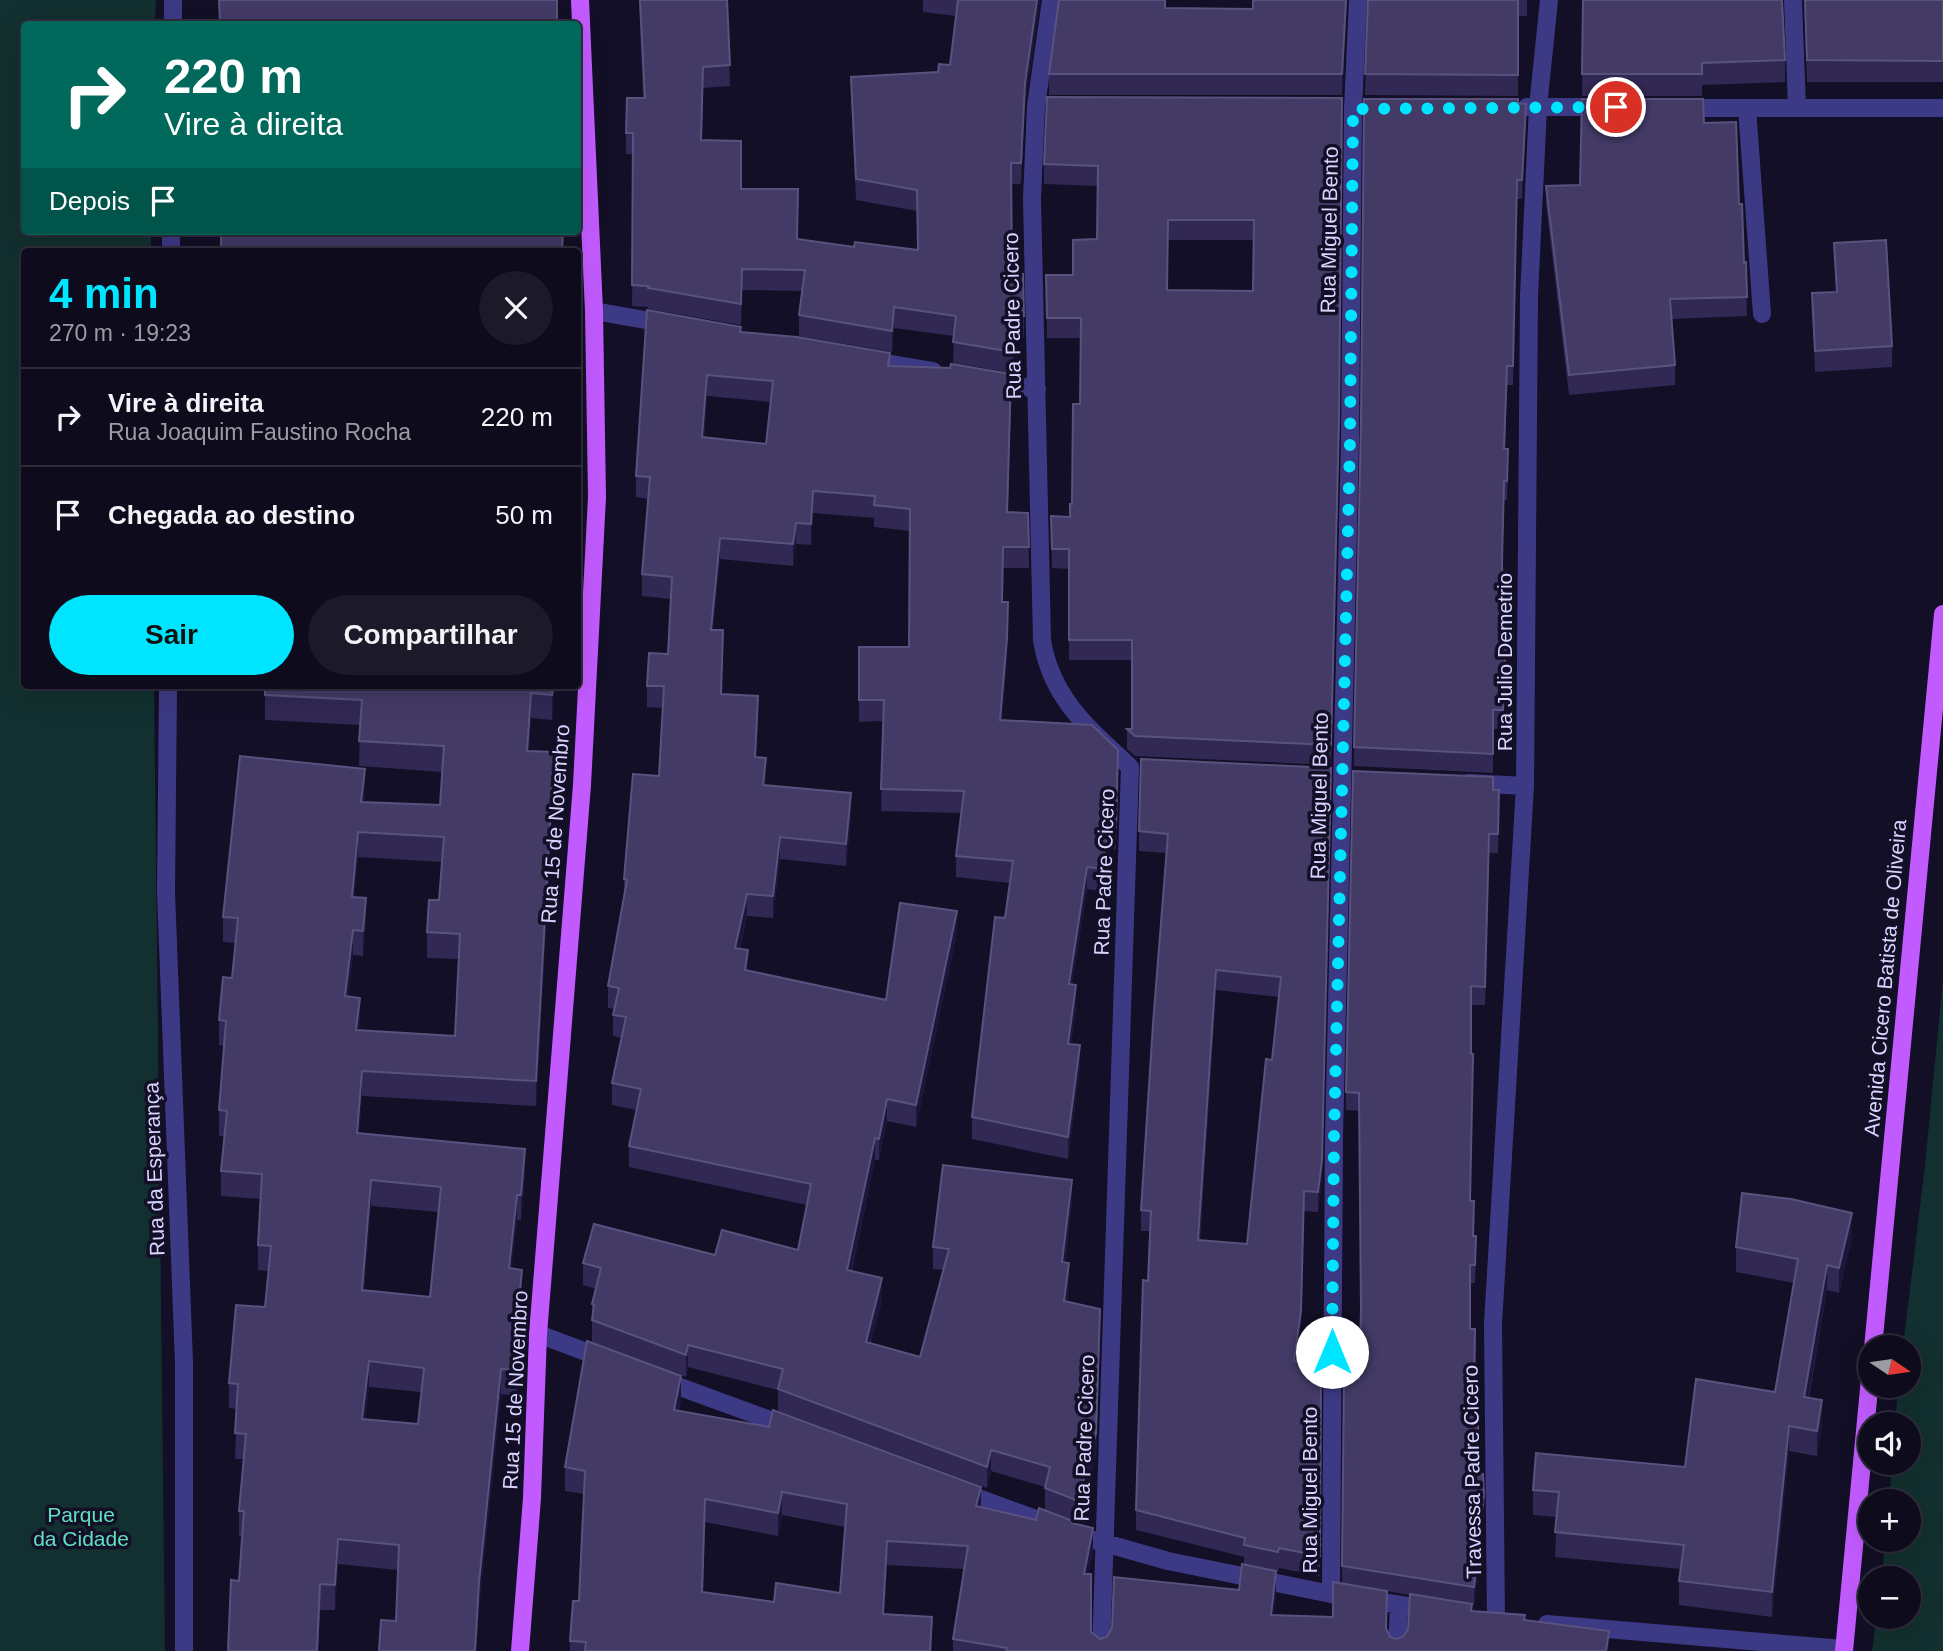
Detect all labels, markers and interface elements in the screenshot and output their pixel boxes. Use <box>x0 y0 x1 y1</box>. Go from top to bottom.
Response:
icon: right <box>49 49 140 140</box>
text: 220 m <box>164 49 303 103</box>
pin <box>1586 77 1646 137</box>
icon: arrive <box>1597 88 1635 126</box>
text: Vire à direita <box>164 106 343 142</box>
street label: Rua Miguel Bento <box>1316 146 1342 314</box>
icon: arrive <box>144 182 182 220</box>
text: Depois <box>49 186 130 216</box>
street label: Rua Padre Cicero <box>999 232 1025 400</box>
text: 4 min <box>49 270 159 317</box>
button: close <box>479 271 553 345</box>
text: 270 m · 19:23 <box>49 320 191 346</box>
text: Vire à direita <box>108 388 264 418</box>
icon: right <box>49 398 87 436</box>
text: 220 m <box>481 402 553 432</box>
text: Rua Joaquim Faustino Rocha <box>108 419 411 445</box>
icon: arrive <box>49 496 87 534</box>
text: Chegada ao destino <box>108 500 355 530</box>
text: 50 m <box>495 500 553 530</box>
street label: Rua Julio Demetrio <box>1493 573 1516 751</box>
button: Sair <box>49 595 294 675</box>
button: Compartilhar <box>308 595 553 675</box>
street label: Rua Miguel Bento <box>1306 712 1332 880</box>
street label: Rua 15 de Novembro <box>537 724 573 924</box>
street label: Rua Padre Cicero <box>1090 788 1118 956</box>
street label: Avenida Cicero Batista de Oliveira <box>1860 818 1910 1138</box>
street label: Rua da Esperança <box>139 1081 169 1256</box>
street label: Rua 15 de Novembro <box>498 1290 532 1490</box>
position arrow <box>1295 1315 1369 1389</box>
north arrow <box>1858 1335 1922 1398</box>
map controls <box>1858 1335 1921 1629</box>
street label: Rua Padre Cicero <box>1070 1354 1098 1522</box>
street label: Travessa Padre Cicero <box>1459 1365 1485 1579</box>
street label: Rua Miguel Bento <box>1298 1407 1321 1573</box>
button: sound <box>1858 1412 1921 1475</box>
button: + <box>1858 1489 1921 1552</box>
park label: Parque da Cidade <box>33 1503 129 1550</box>
button: − <box>1858 1566 1921 1629</box>

